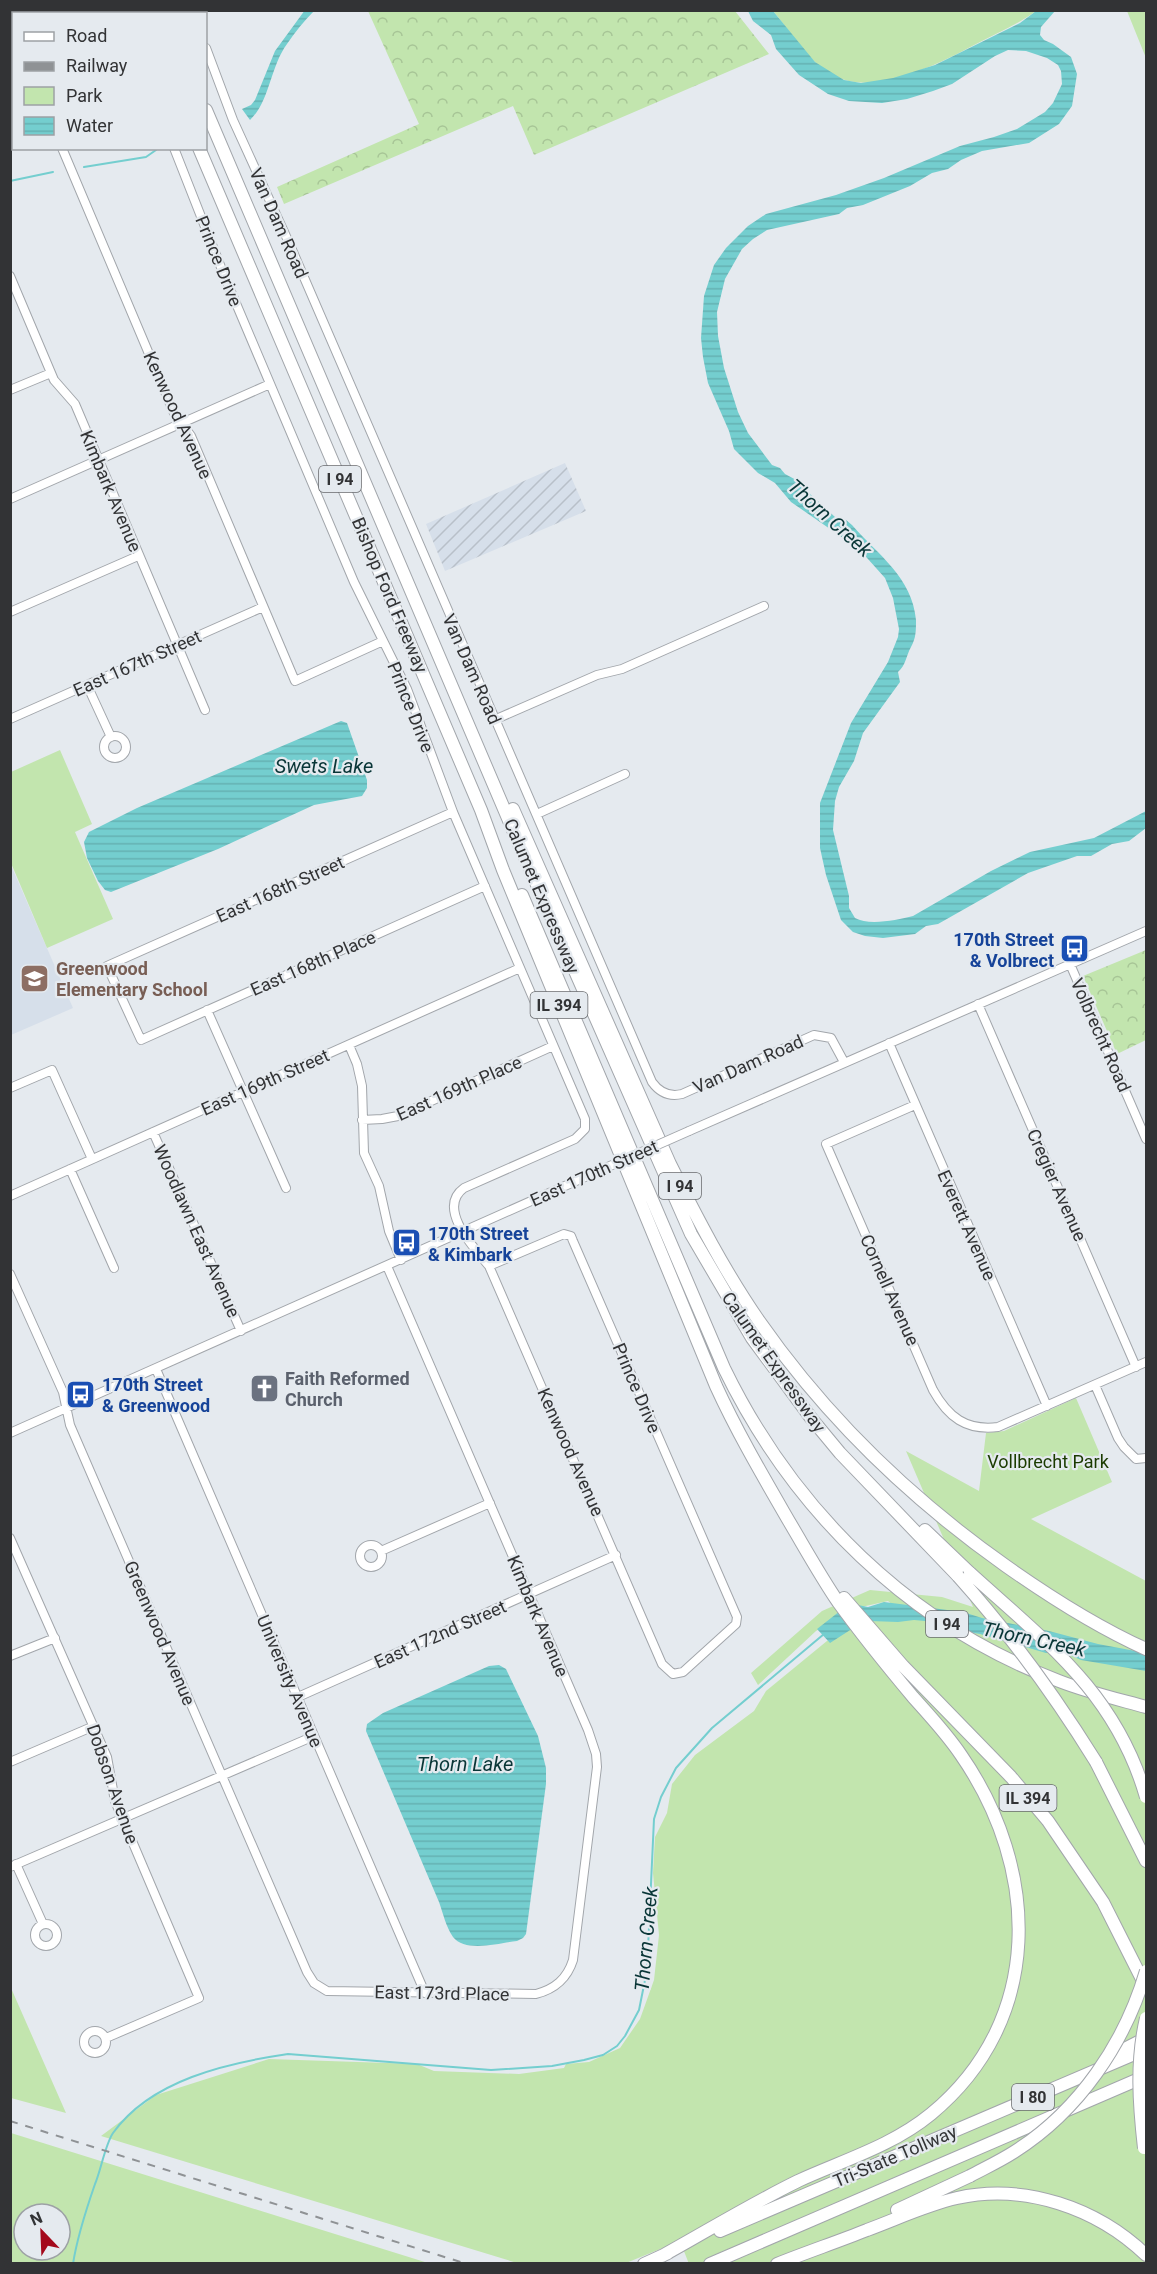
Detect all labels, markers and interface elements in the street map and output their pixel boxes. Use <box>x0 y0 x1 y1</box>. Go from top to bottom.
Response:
legend <box>12 12 207 150</box>
text: Road <box>66 25 107 46</box>
text: Railway <box>66 55 128 76</box>
text: Park <box>66 85 103 106</box>
text: Water <box>66 115 113 136</box>
street label: Van Dam Road <box>245 165 313 281</box>
street label: Prince Drive <box>191 213 247 309</box>
street label: Kenwood Avenue <box>139 348 217 482</box>
street label: Kimbark Avenue <box>76 427 146 555</box>
road number: I 94 <box>319 466 361 492</box>
water label: Thorn Creek <box>783 474 878 563</box>
street label: Bishop Ford Freeway <box>348 514 432 676</box>
street label: Van Dam Road <box>438 611 506 727</box>
street label: East 167th Street <box>70 625 204 701</box>
street label: Prince Drive <box>383 659 439 755</box>
water label: Swets Lake <box>275 754 373 778</box>
street label: Calumet Expressway <box>500 815 584 977</box>
street label: East 168th Street <box>213 851 347 927</box>
street label: East 168th Place <box>247 926 379 1000</box>
place label: 170th Street & Volbrect <box>953 929 1054 971</box>
bus stop icon: 170th Street & Volbrect <box>1059 933 1091 965</box>
place label: Greenwood Elementary School <box>56 958 208 1000</box>
school or university icon: Greenwood Elementary School <box>19 962 51 994</box>
street label: Volbrecht Road <box>1067 975 1135 1095</box>
road number: IL 394 <box>530 992 588 1018</box>
street label: Van Dam Road <box>690 1030 806 1098</box>
street label: East 169th Street <box>198 1044 332 1120</box>
street label: East 169th Place <box>393 1051 525 1125</box>
street label: Cregier Avenue <box>1023 1126 1091 1244</box>
street label: East 170th Street <box>527 1135 661 1211</box>
street label: Woodlawn East Avenue <box>149 1141 245 1321</box>
street label: Everett Avenue <box>933 1166 1001 1284</box>
road number: I 94 <box>659 1173 701 1199</box>
place label: 170th Street & Kimbark <box>428 1223 529 1265</box>
bus stop icon: 170th Street & Kimbark <box>391 1227 423 1259</box>
street label: Cornell Avenue <box>856 1231 924 1349</box>
street label: Calumet Expressway <box>718 1288 831 1437</box>
street label: Prince Drive <box>609 1340 665 1436</box>
place label: Faith Reformed Church <box>285 1368 410 1410</box>
church icon: Faith Reformed Church <box>248 1372 280 1404</box>
place label: 170th Street & Greenwood <box>102 1374 210 1416</box>
bus stop icon: 170th Street & Greenwood <box>65 1378 97 1410</box>
street label: Kenwood Avenue <box>533 1385 609 1519</box>
park label: Vollbrecht Park <box>987 1451 1110 1472</box>
street label: Kimbark Avenue <box>503 1552 573 1680</box>
street label: Greenwood Avenue <box>120 1558 200 1708</box>
street label: East 172nd Street <box>371 1595 509 1672</box>
road number: I 94 <box>926 1611 968 1637</box>
street label: University Avenue <box>253 1612 327 1750</box>
water label: Thorn Creek <box>980 1616 1089 1662</box>
street label: Dobson Avenue <box>83 1721 143 1847</box>
water label: Thorn Lake <box>417 1752 513 1776</box>
road number: IL 394 <box>1000 1785 1056 1811</box>
water label: Thorn Creek <box>629 1885 663 1992</box>
street label: East 173rd Place <box>374 1981 510 2005</box>
road number: I 80 <box>1012 2084 1054 2110</box>
street label: Tri-State Tollway <box>830 2120 960 2191</box>
north arrow <box>12 2202 72 2262</box>
text: N <box>27 2208 45 2230</box>

